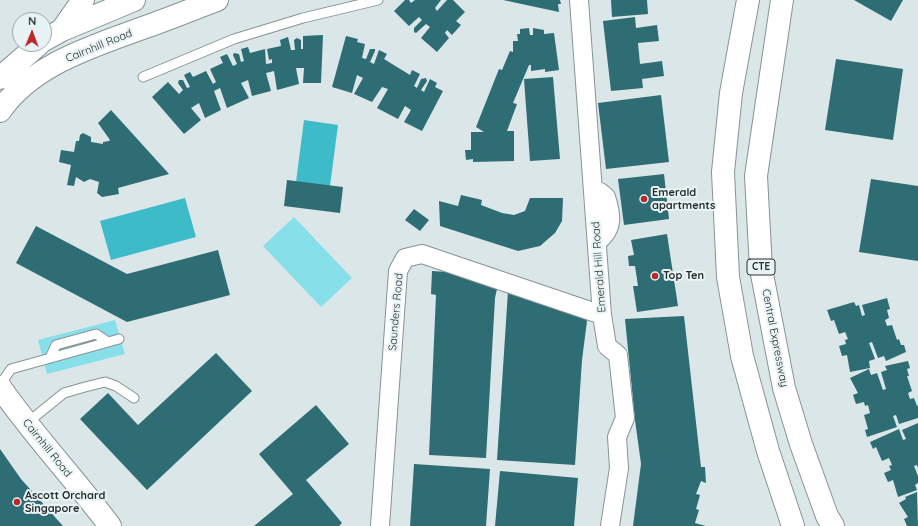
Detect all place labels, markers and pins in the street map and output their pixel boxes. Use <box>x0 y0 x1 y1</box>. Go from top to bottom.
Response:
place label: Emerald apartments <box>652 186 715 212</box>
marker: Emerald apartments <box>639 194 649 204</box>
place label: Top Ten <box>663 269 704 283</box>
marker: Top Ten <box>650 271 660 281</box>
place label: Ascott Orchard Singapore <box>25 489 105 515</box>
marker: Ascott Orchard Singapore <box>12 497 22 507</box>

